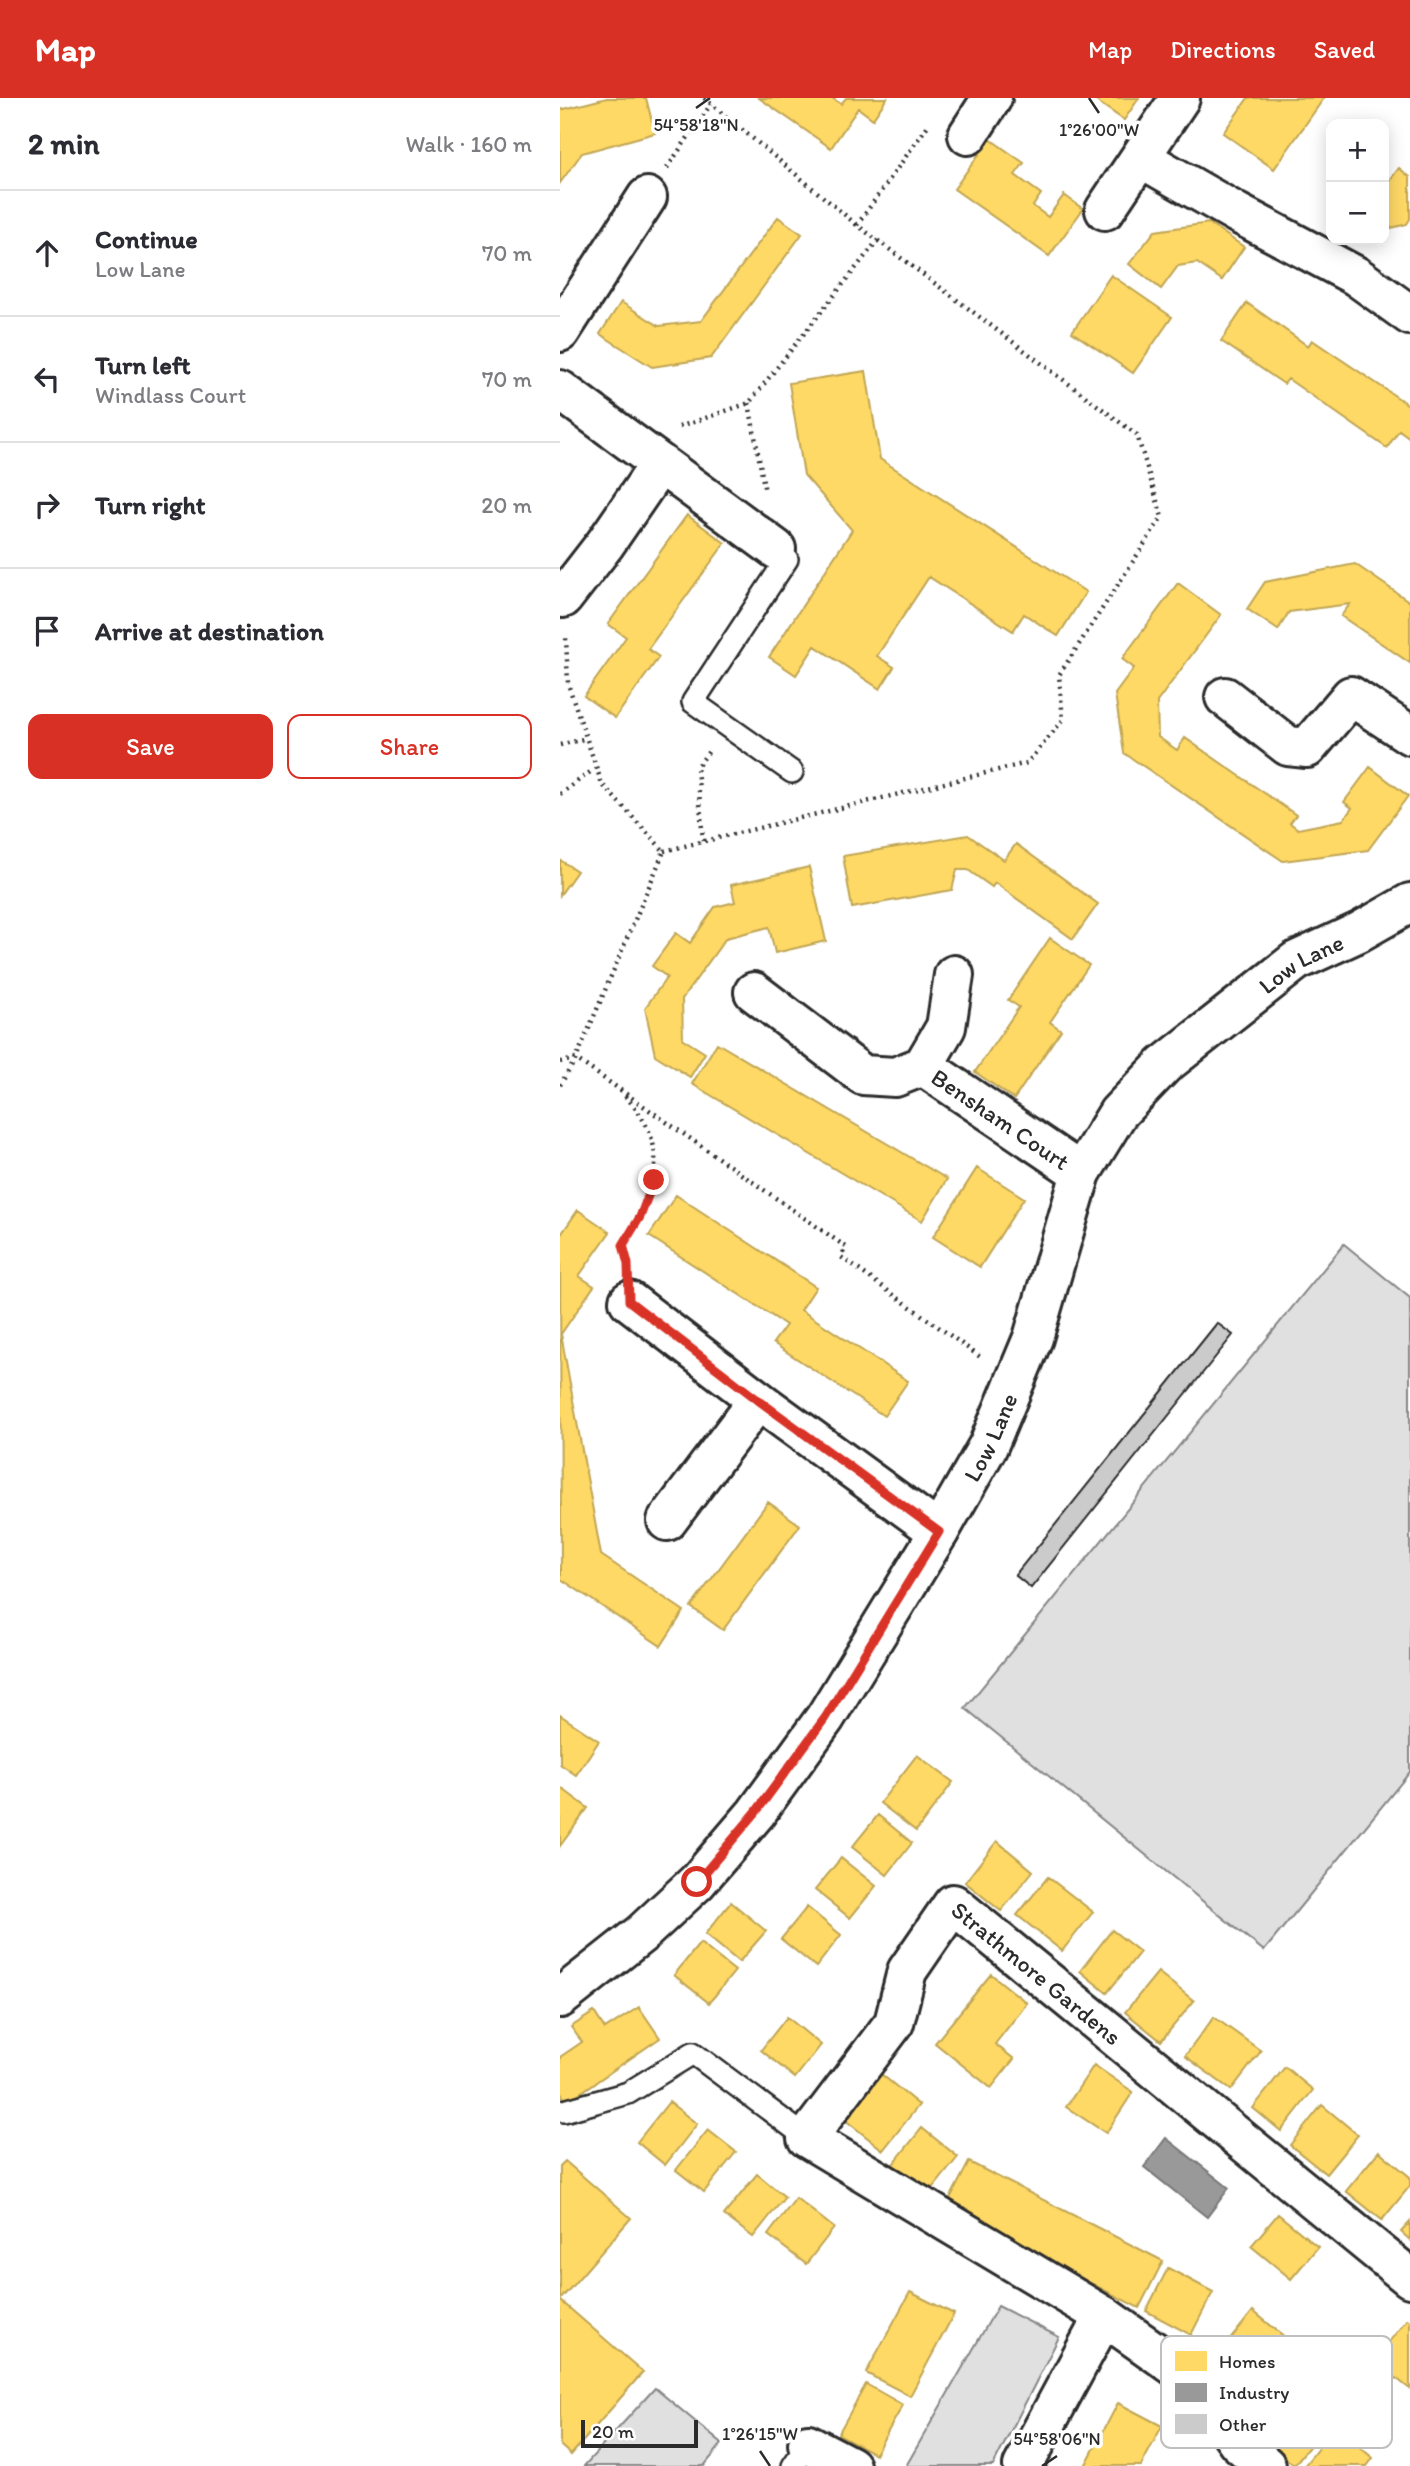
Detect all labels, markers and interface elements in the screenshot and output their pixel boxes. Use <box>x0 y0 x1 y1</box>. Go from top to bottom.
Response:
text: Map <box>35 30 96 69</box>
text: Map <box>1088 35 1132 64</box>
text: Directions <box>1170 35 1276 64</box>
text: Saved <box>1314 35 1375 64</box>
text: 54°58'18"N <box>653 114 739 136</box>
text: 1°26'00"W <box>1059 119 1139 141</box>
map controls <box>1326 119 1389 245</box>
button: + <box>1326 119 1389 182</box>
text: 2 min <box>28 125 99 162</box>
text: Walk · 160 m <box>406 130 532 158</box>
button: − <box>1326 182 1389 245</box>
text: Continue <box>95 223 198 255</box>
icon: ahead <box>28 234 66 272</box>
text: 70 m <box>482 239 532 267</box>
text: Low Lane <box>95 255 186 283</box>
text: Turn left <box>95 349 191 381</box>
icon: left <box>28 360 66 398</box>
text: 70 m <box>482 365 532 393</box>
text: Windlass Court <box>95 381 246 409</box>
icon: right <box>28 486 66 524</box>
text: Turn right <box>95 489 206 521</box>
text: 20 m <box>481 491 532 519</box>
icon: arrive <box>28 612 66 650</box>
text: Arrive at destination <box>95 615 324 647</box>
button: Save <box>28 714 273 779</box>
button: Share <box>287 714 532 779</box>
street label: Low Lane <box>1252 927 1348 1000</box>
street label: Bensham Court <box>926 1062 1075 1176</box>
route end <box>638 1164 669 1195</box>
street label: Low Lane <box>956 1388 1023 1486</box>
route start <box>681 1866 712 1897</box>
street label: Strathmore Gardens <box>946 1894 1128 2051</box>
legend <box>1161 2336 1392 2448</box>
text: Homes <box>1219 2350 1275 2373</box>
text: Industry <box>1219 2381 1289 2404</box>
text: Other <box>1219 2413 1267 2436</box>
scale bar <box>581 2417 698 2449</box>
text: 20 m <box>592 2420 634 2443</box>
text: 1°26'15"W <box>722 2423 798 2445</box>
text: 54°58'06"N <box>1013 2428 1101 2450</box>

